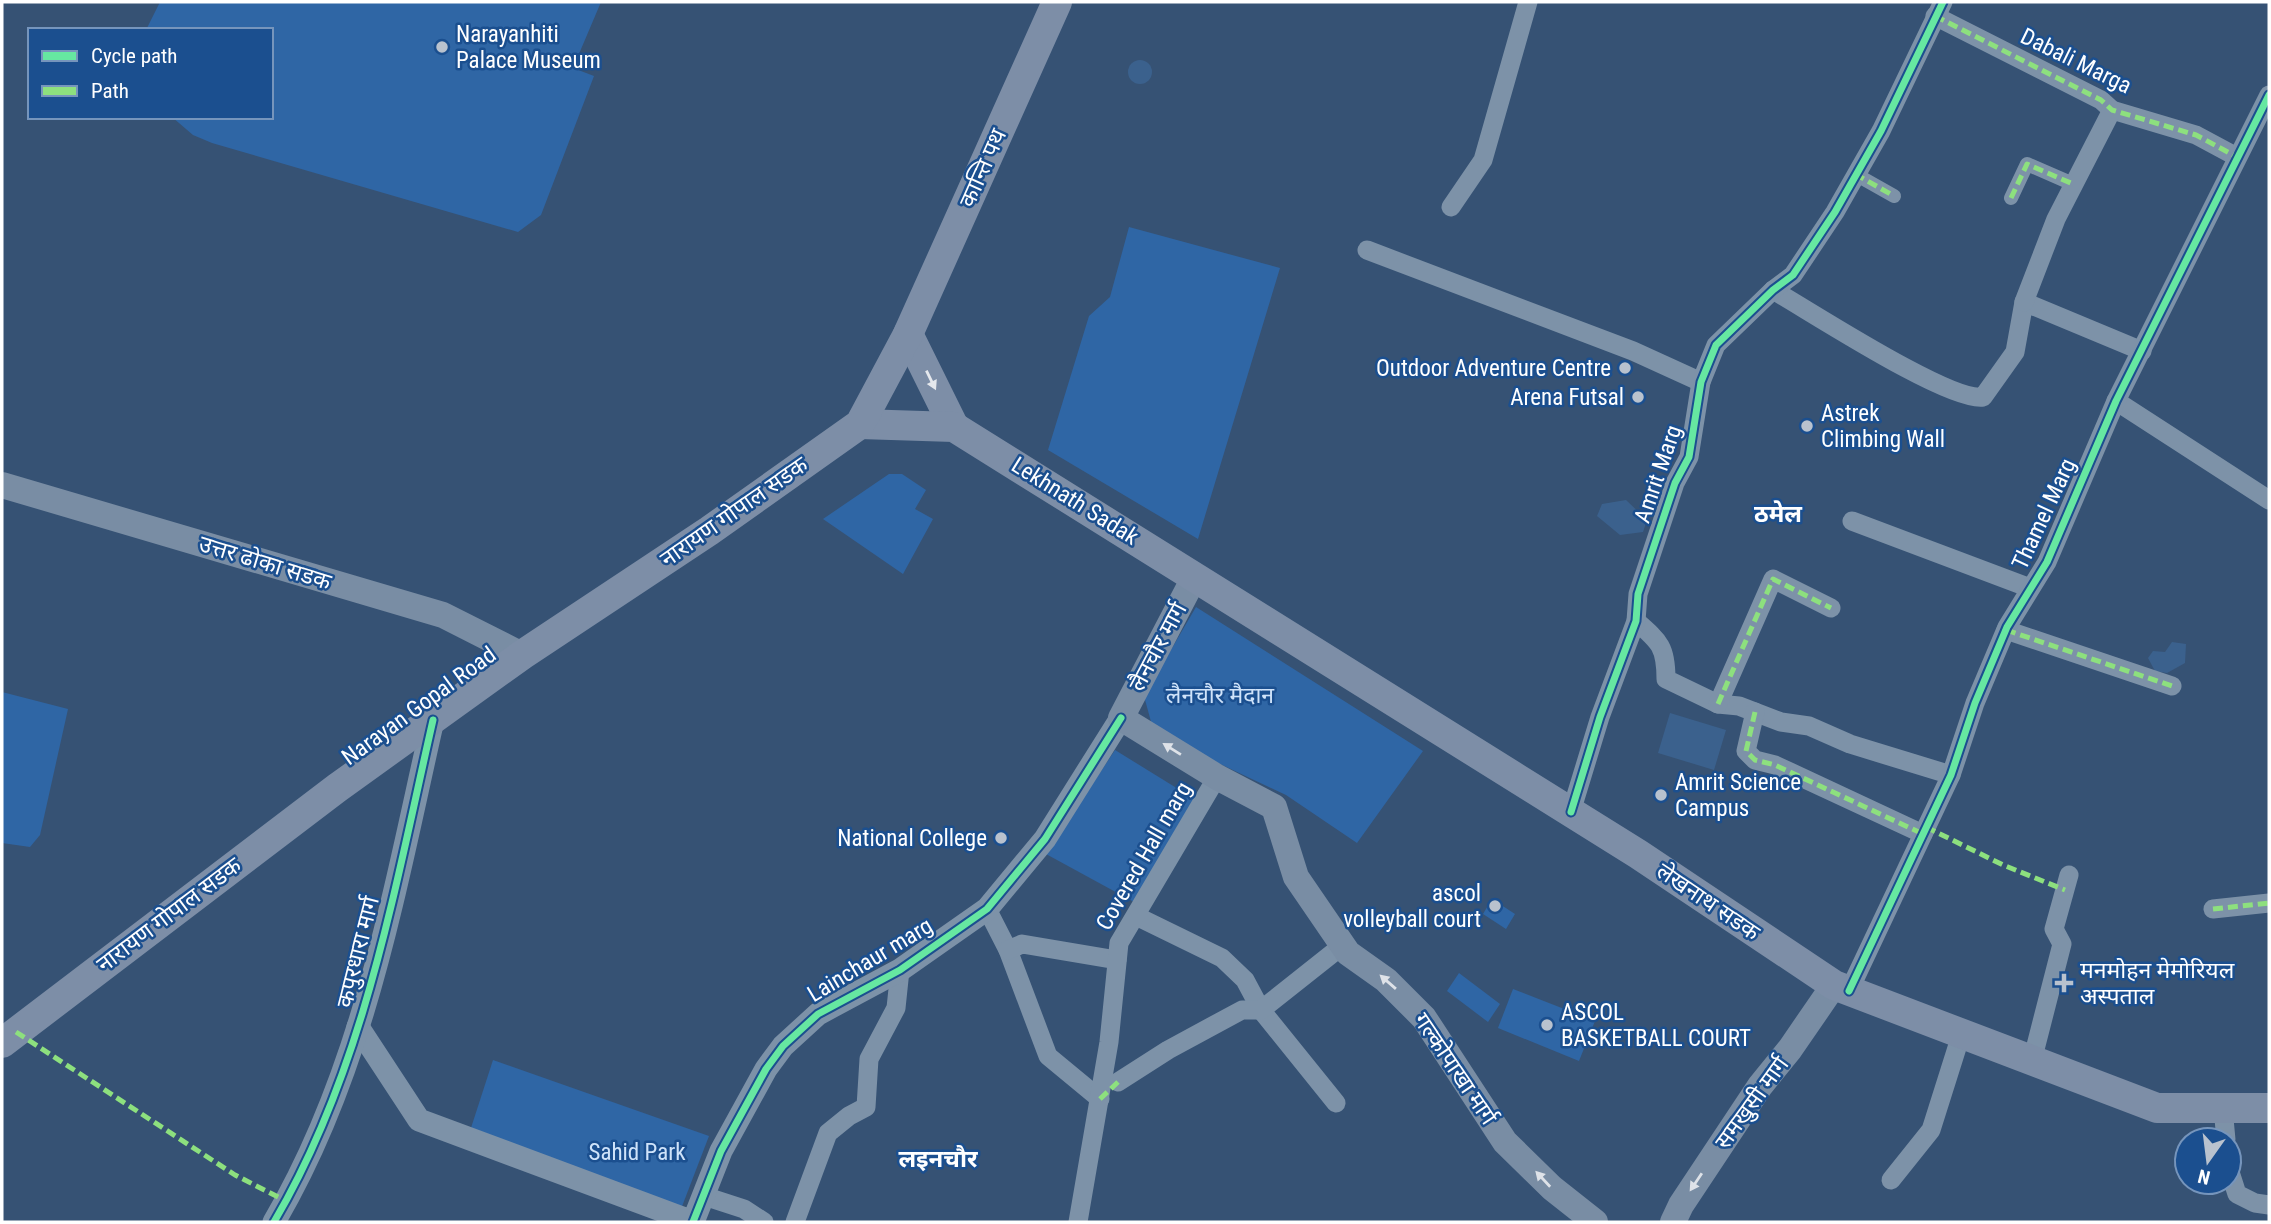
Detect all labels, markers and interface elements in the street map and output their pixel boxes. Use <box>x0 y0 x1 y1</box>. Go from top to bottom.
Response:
place label: Narayanhiti Palace Museum <box>456 21 601 74</box>
street label: Dabali Marga <box>2016 23 2136 99</box>
legend <box>28 28 273 119</box>
marker: Narayanhiti Palace Museum <box>434 39 450 55</box>
text: Cycle path <box>91 44 177 68</box>
text: Path <box>91 79 129 103</box>
street label: कान्ति पथ <box>954 123 1013 211</box>
place label: Outdoor Adventure Centre <box>1376 355 1611 382</box>
marker: Outdoor Adventure Centre <box>1617 360 1633 376</box>
one-way arrow <box>926 370 937 390</box>
place label: Arena Futsal <box>1510 384 1624 411</box>
marker: Arena Futsal <box>1630 389 1646 405</box>
place label: Astrek Climbing Wall <box>1821 400 1945 453</box>
marker: Astrek Climbing Wall <box>1799 418 1815 434</box>
street label: Amrit Marg <box>1629 422 1687 526</box>
street label: नारायण गोपाल सडक <box>655 450 814 573</box>
street label: Lekhnath Sadak <box>1007 451 1144 551</box>
street label: Thamel Marg <box>2007 454 2081 574</box>
district label: ठमेल <box>1754 500 1803 528</box>
street label: उत्तर ढोका सडक <box>196 530 335 596</box>
street label: लैनचौर मार्ग <box>1123 597 1193 696</box>
street label: Narayan Gopal Road <box>337 641 501 771</box>
park label: लैनचौर मैदान <box>1166 682 1275 709</box>
one-way arrow <box>1162 743 1182 756</box>
place label: Amrit Science Campus <box>1675 769 1801 822</box>
street label: Covered Hall marg <box>1091 777 1197 935</box>
marker: Amrit Science Campus <box>1653 787 1669 803</box>
place label: National College <box>837 825 987 852</box>
marker: National College <box>993 830 1009 846</box>
street label: नारायण गोपाल सडक <box>92 851 248 978</box>
street label: लेखनाथ सडक <box>1651 858 1766 947</box>
place label: ascol volleyball court <box>1343 880 1481 933</box>
street label: कपुरधारा मार्ग <box>331 893 386 1011</box>
marker: ascol volleyball court <box>1487 898 1503 914</box>
street label: Lainchaur marg <box>803 912 937 1008</box>
place label: मनमोहन मेमोरियल अस्पताल <box>2080 957 2235 1010</box>
marker: मनमोहन मेमोरियल अस्पताल <box>2054 973 2074 993</box>
one-way arrow <box>1379 975 1396 990</box>
place label: ASCOL BASKETBALL COURT <box>1561 999 1751 1052</box>
street label: गल्कोपाखा मार्ग <box>1408 1008 1503 1131</box>
marker: ASCOL BASKETBALL COURT <box>1539 1017 1555 1033</box>
street label: समखुसी मार्ग <box>1709 1051 1796 1155</box>
north arrow <box>2173 1126 2243 1196</box>
park label: Sahid Park <box>588 1139 686 1166</box>
district label: लइनचौर <box>898 1145 978 1173</box>
text: N <box>2196 1164 2212 1190</box>
one-way arrow <box>1535 1171 1551 1188</box>
one-way arrow <box>1690 1172 1703 1191</box>

